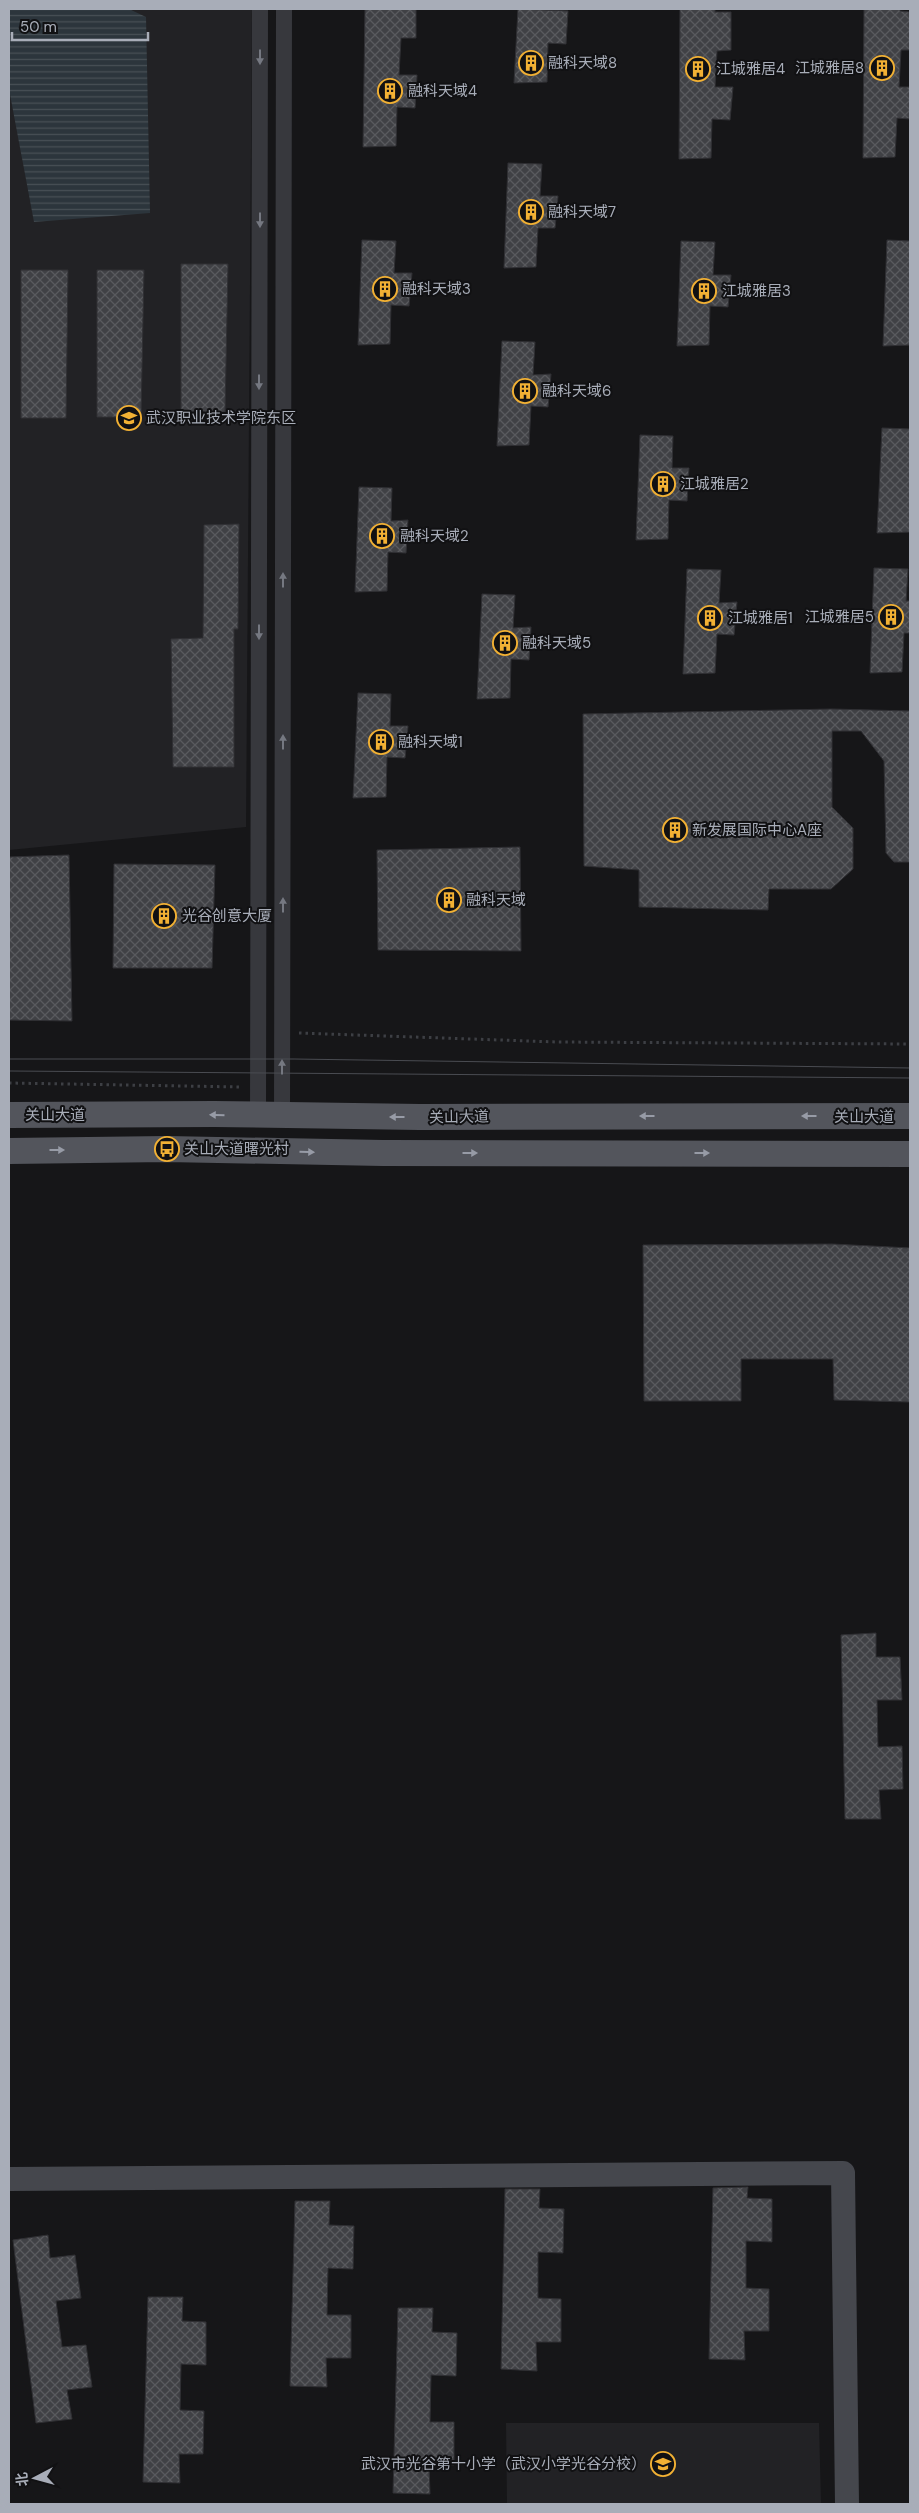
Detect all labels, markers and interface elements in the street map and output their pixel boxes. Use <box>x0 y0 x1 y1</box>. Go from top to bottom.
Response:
scale bar <box>12 10 149 42</box>
text: 50 m <box>20 17 57 37</box>
one-way arrow <box>256 50 264 66</box>
building icon: 融科天域8 <box>518 50 544 76</box>
place label: 融科天域8 <box>548 53 617 73</box>
building icon: 江城雅居8 <box>869 55 895 81</box>
building icon: 江城雅居4 <box>685 56 711 82</box>
place label: 江城雅居8 <box>795 58 864 78</box>
place label: 江城雅居4 <box>716 59 785 79</box>
building icon: 融科天域4 <box>377 78 403 104</box>
place label: 融科天域4 <box>408 81 477 101</box>
building icon: 融科天域7 <box>518 199 544 225</box>
place label: 融科天域7 <box>548 202 616 222</box>
one-way arrow <box>256 212 264 228</box>
building icon: 融科天域3 <box>372 276 398 302</box>
building icon: 江城雅居3 <box>691 278 717 304</box>
place label: 融科天域3 <box>402 279 471 299</box>
place label: 江城雅居3 <box>722 281 791 301</box>
one-way arrow <box>255 375 263 391</box>
building icon: 融科天域6 <box>512 378 538 404</box>
place label: 融科天域6 <box>542 381 611 401</box>
school or university icon: 武汉职业技术学院东区 <box>116 405 142 431</box>
place label: 武汉职业技术学院东区 <box>146 408 296 428</box>
building icon: 江城雅居2 <box>650 471 676 497</box>
place label: 江城雅居2 <box>680 474 749 494</box>
building icon: 融科天域2 <box>369 523 395 549</box>
place label: 融科天域2 <box>400 526 469 546</box>
one-way arrow <box>279 572 287 588</box>
building icon: 江城雅居5 <box>878 604 904 630</box>
building icon: 江城雅居1 <box>697 605 723 631</box>
place label: 江城雅居5 <box>805 607 874 627</box>
place label: 江城雅居1 <box>728 608 793 628</box>
one-way arrow <box>255 625 263 641</box>
building icon: 融科天域5 <box>492 630 518 656</box>
place label: 融科天域5 <box>522 633 591 653</box>
building icon: 融科天域1 <box>368 729 394 755</box>
place label: 融科天域1 <box>398 732 463 752</box>
one-way arrow <box>279 734 287 750</box>
building icon: 新发展国际中心A座 <box>662 817 688 843</box>
place label: 新发展国际中心A座 <box>692 820 822 840</box>
building icon: 融科天域 <box>436 887 462 913</box>
place label: 融科天域 <box>466 890 526 910</box>
one-way arrow <box>279 897 287 913</box>
building icon: 光谷创意大厦 <box>151 903 177 929</box>
place label: 光谷创意大厦 <box>182 906 272 926</box>
one-way arrow <box>278 1059 286 1075</box>
street label: 关山大道 <box>25 1105 85 1125</box>
street label: 关山大道 <box>429 1106 489 1128</box>
street label: 关山大道 <box>834 1107 894 1127</box>
one-way arrow <box>208 1110 224 1118</box>
one-way arrow <box>638 1112 654 1120</box>
one-way arrow <box>801 1112 817 1120</box>
one-way arrow <box>388 1113 404 1121</box>
bus stop icon: 关山大道曙光村 <box>154 1136 180 1162</box>
place label: 关山大道曙光村 <box>184 1139 289 1159</box>
one-way arrow <box>50 1146 66 1154</box>
one-way arrow <box>300 1148 316 1156</box>
one-way arrow <box>462 1149 478 1157</box>
one-way arrow <box>695 1149 711 1157</box>
school or university icon: 武汉市光谷第十小学（武汉小学光谷分校） <box>650 2451 676 2477</box>
north arrow <box>10 2453 60 2503</box>
place label: 武汉市光谷第十小学（武汉小学光谷分校） <box>361 2454 646 2474</box>
text: 北 <box>12 2471 32 2487</box>

